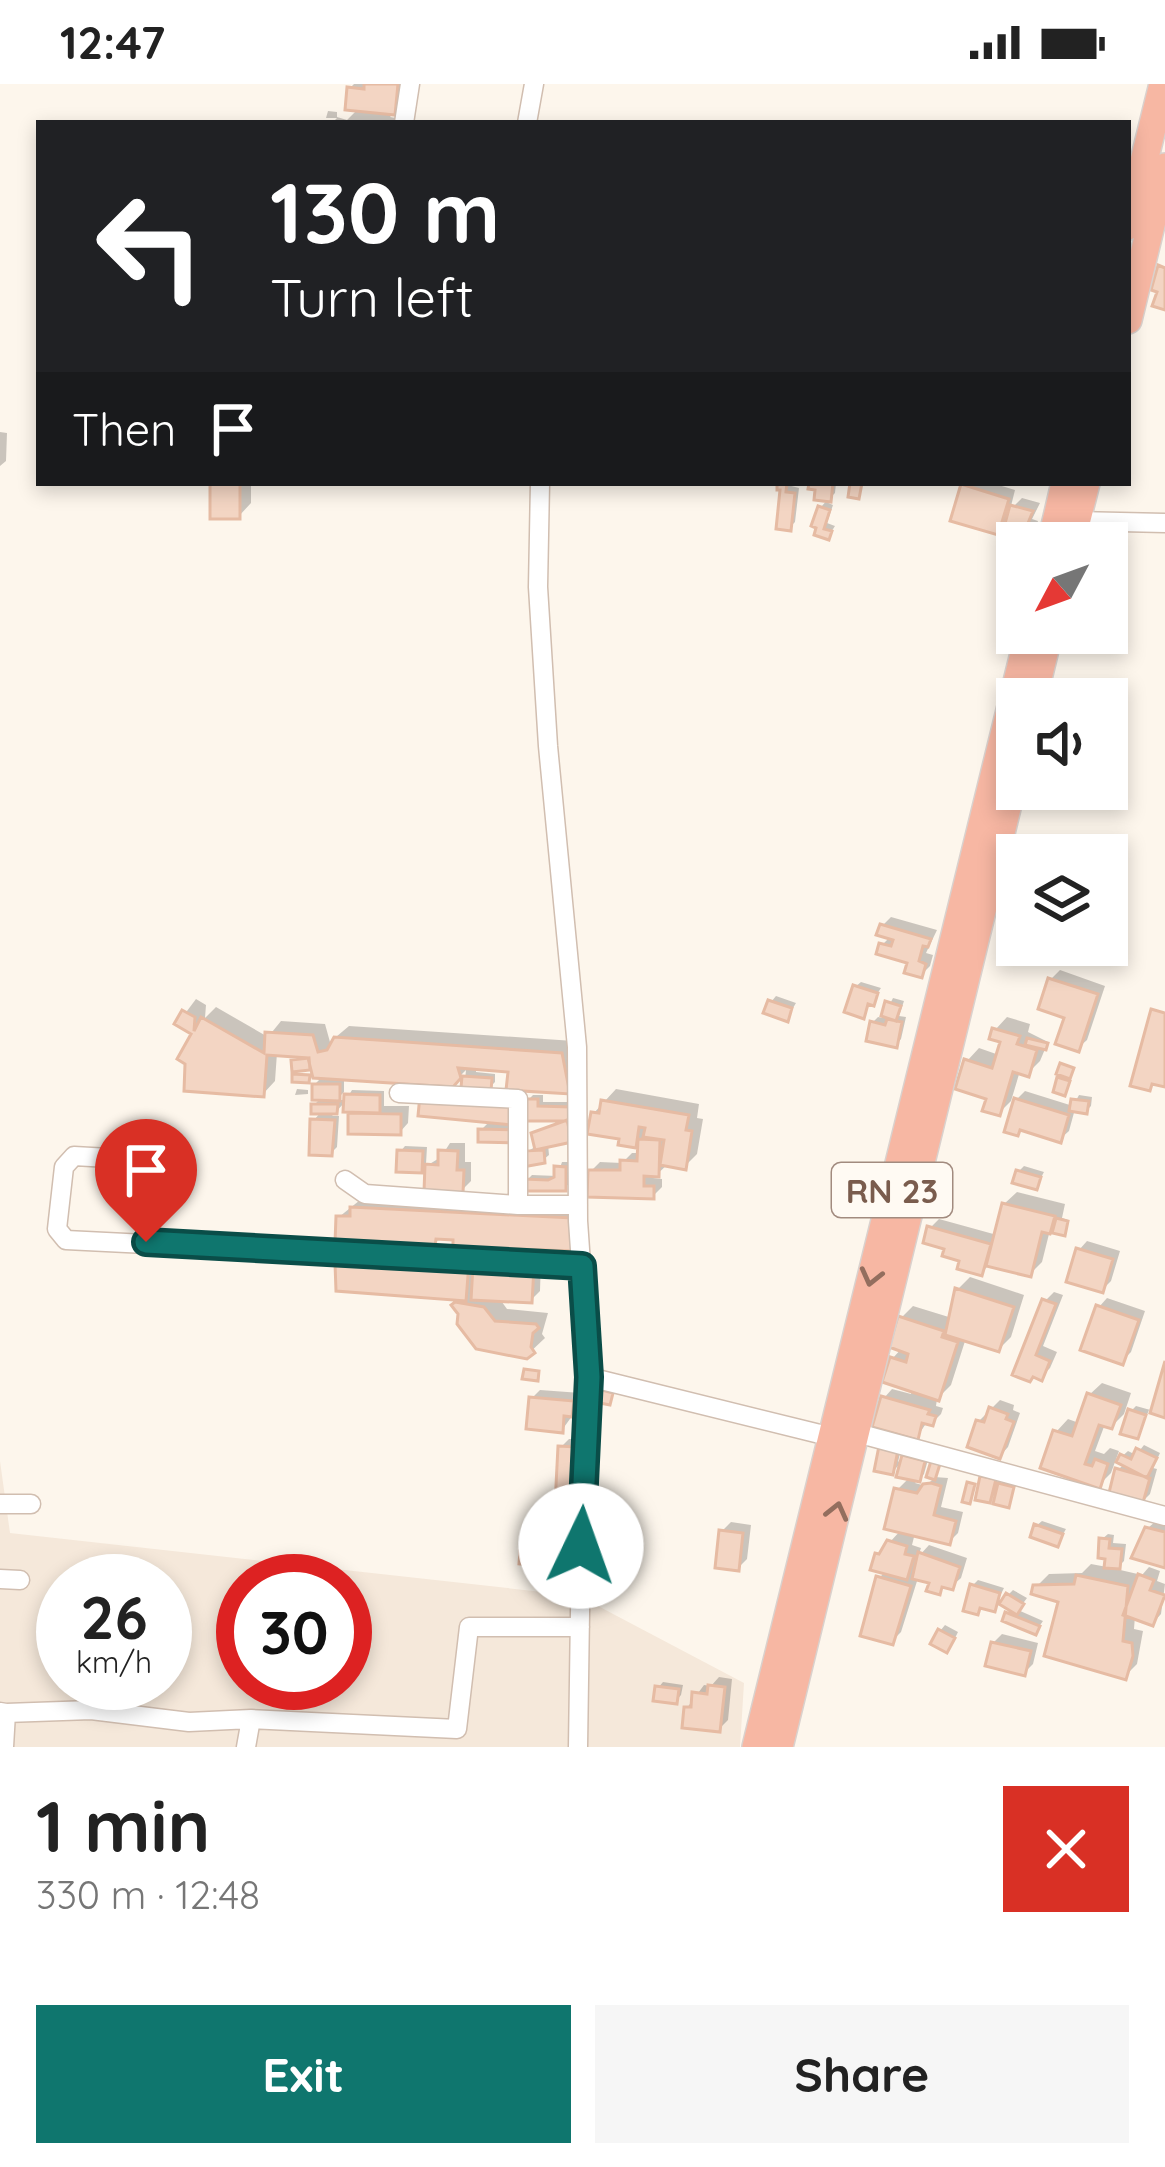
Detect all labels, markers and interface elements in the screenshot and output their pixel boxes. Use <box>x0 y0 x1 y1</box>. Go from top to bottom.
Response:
text: 12:47 <box>60 14 165 70</box>
text: 130 m <box>270 159 500 264</box>
icon: left <box>72 168 228 324</box>
text: Turn left <box>270 263 474 331</box>
icon: arrive <box>200 396 266 462</box>
text: Then <box>72 401 176 457</box>
north arrow <box>996 522 1128 654</box>
map controls <box>996 522 1128 966</box>
button: sound <box>996 678 1128 810</box>
button: layers <box>996 834 1128 966</box>
pin <box>95 1119 197 1242</box>
icon: arrive <box>113 1137 179 1203</box>
road number: RN 23 <box>832 1163 952 1217</box>
one-way arrow <box>860 1266 885 1287</box>
position arrow <box>518 1483 644 1609</box>
one-way arrow <box>823 1501 848 1522</box>
speed limit sign: 30 <box>216 1554 372 1710</box>
text: 26 <box>80 1579 148 1654</box>
text: km/h <box>76 1643 152 1681</box>
text: 1 min <box>36 1780 210 1870</box>
button: close <box>1003 1786 1129 1912</box>
text: 330 m · 12:48 <box>36 1870 260 1919</box>
button: Exit <box>36 2005 571 2143</box>
button: Share <box>595 2005 1129 2143</box>

